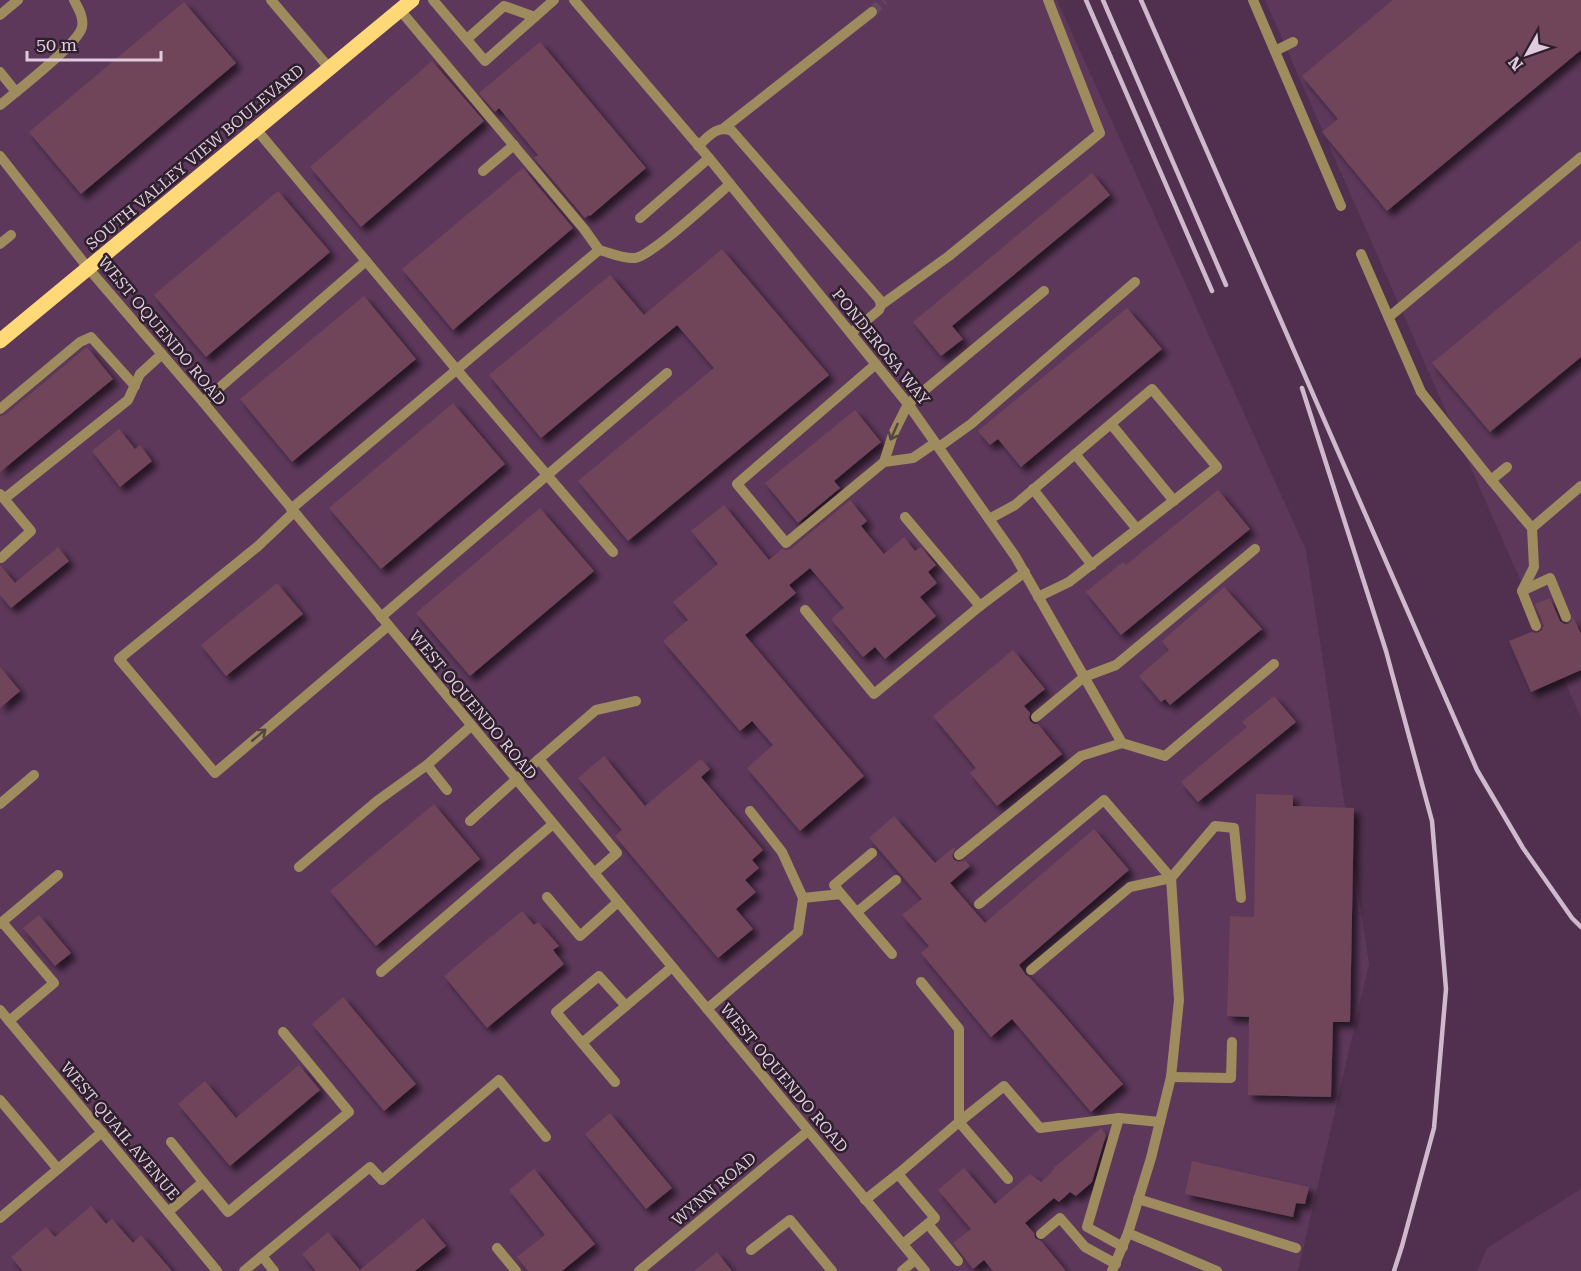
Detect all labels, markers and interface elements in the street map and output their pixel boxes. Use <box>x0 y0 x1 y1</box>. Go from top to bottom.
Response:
scale bar <box>27 24 160 62</box>
north arrow <box>1497 24 1557 84</box>
text: 50 m <box>36 34 77 55</box>
text: N <box>1505 52 1527 74</box>
street label: SOUTH VALLEY VIEW BOULEVARD <box>82 60 308 254</box>
street label: WEST OQUENDO ROAD <box>94 253 230 409</box>
street label: PONDEROSA WAY <box>828 285 934 409</box>
one-way arrow <box>888 423 899 441</box>
street label: WEST OQUENDO ROAD <box>405 627 541 783</box>
one-way arrow <box>251 728 266 742</box>
street label: WEST OQUENDO ROAD <box>716 1000 852 1156</box>
street label: WEST QUAIL AVENUE <box>57 1058 183 1204</box>
street label: WYNN ROAD <box>668 1148 760 1230</box>

